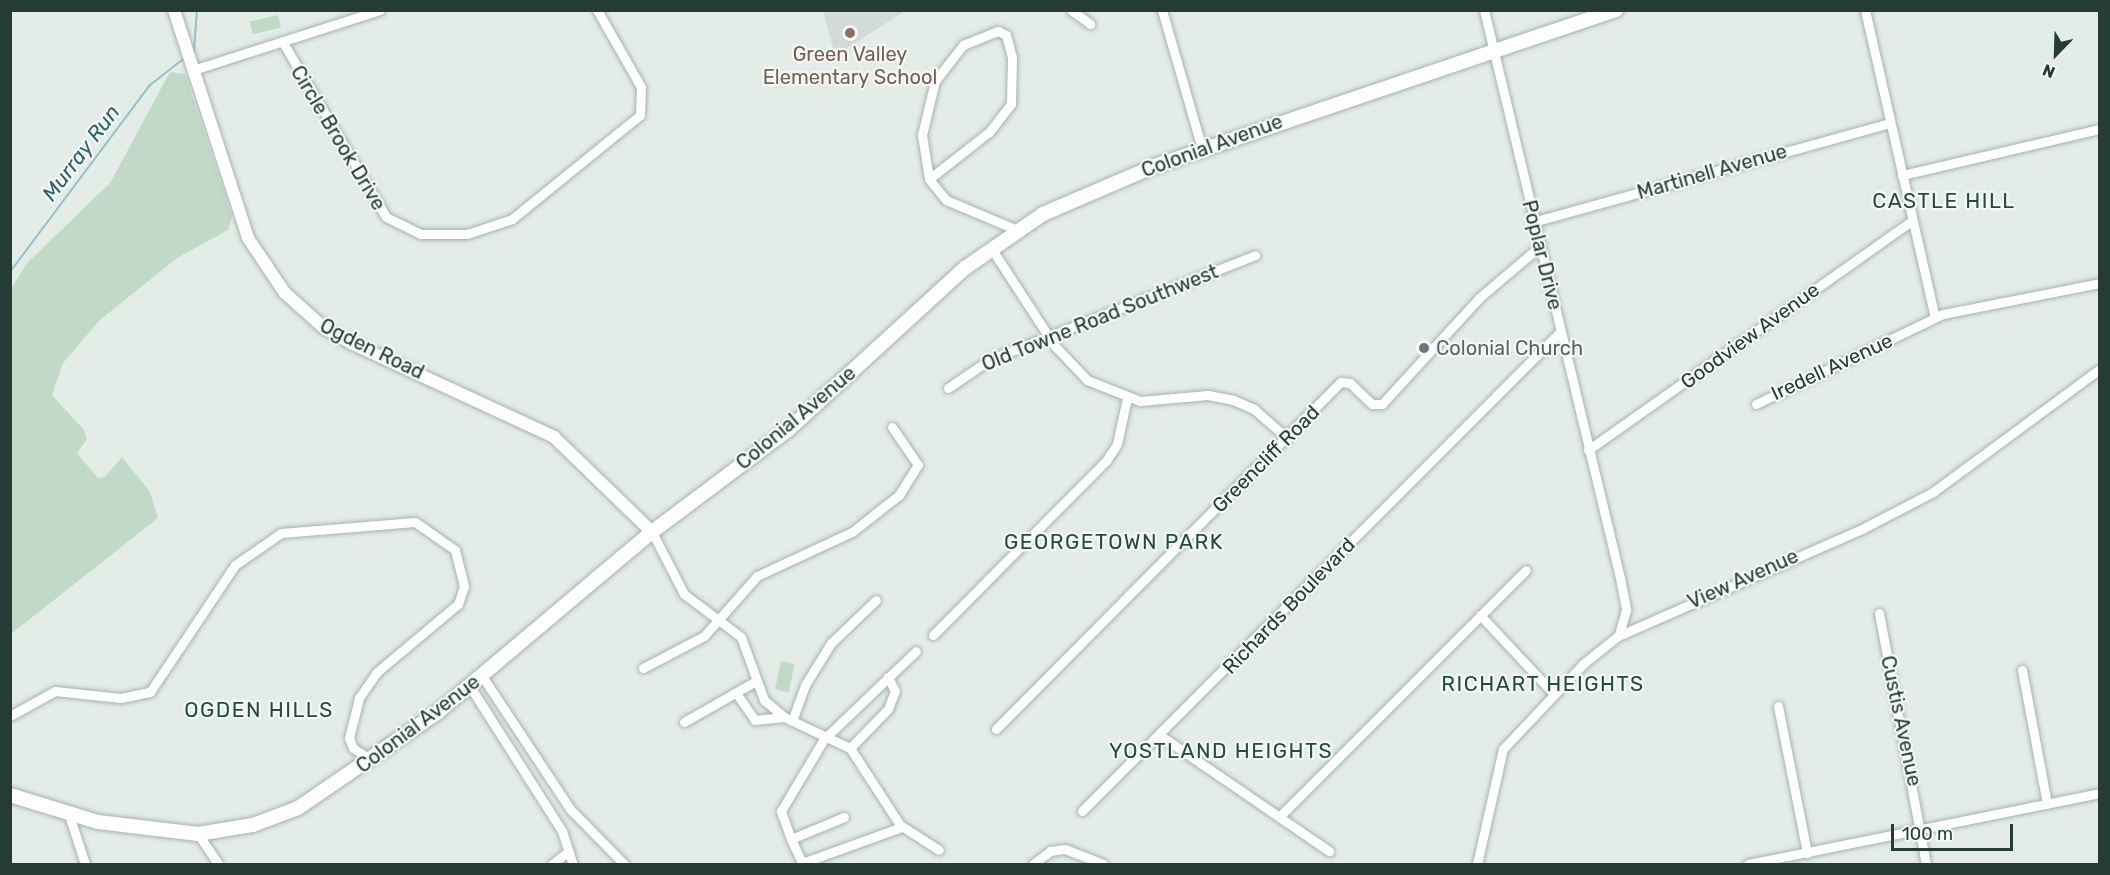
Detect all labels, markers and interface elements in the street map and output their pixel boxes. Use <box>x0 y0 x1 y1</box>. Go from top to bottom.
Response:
north arrow <box>2026 24 2086 84</box>
marker: Green Valley Elementary School <box>843 26 857 40</box>
place label: Green Valley Elementary School <box>762 42 938 89</box>
text: N <box>2040 60 2058 82</box>
street label: Circle Brook Drive <box>285 61 391 215</box>
water label: Murray Run <box>37 100 125 206</box>
street label: Colonial Avenue <box>1138 109 1286 183</box>
street label: Martinell Avenue <box>1634 139 1790 205</box>
district label: CASTLE HILL <box>1872 188 2016 214</box>
street label: Poplar Drive <box>1517 197 1567 313</box>
street label: Old Towne Road Southwest <box>978 259 1222 377</box>
street label: Goodview Avenue <box>1676 277 1824 395</box>
street label: Ogden Road <box>316 313 428 385</box>
street label: Iredell Avenue <box>1767 328 1897 406</box>
place label: Colonial Church <box>1436 336 1583 360</box>
marker: Colonial Church <box>1417 341 1431 355</box>
street label: Colonial Avenue <box>731 361 861 475</box>
street label: Greencliff Road <box>1207 400 1325 518</box>
district label: GEORGETOWN PARK <box>1004 529 1224 555</box>
street label: Richards Boulevard <box>1218 533 1360 679</box>
street label: View Avenue <box>1683 544 1803 614</box>
street label: Custis Avenue <box>1875 653 1927 789</box>
street label: Colonial Avenue <box>351 670 485 778</box>
district label: RICHART HEIGHTS <box>1441 671 1645 697</box>
district label: OGDEN HILLS <box>184 697 334 723</box>
district label: YOSTLAND HEIGHTS <box>1109 738 1333 764</box>
scale bar <box>1894 812 2016 850</box>
text: 100 m <box>1902 823 1953 845</box>

